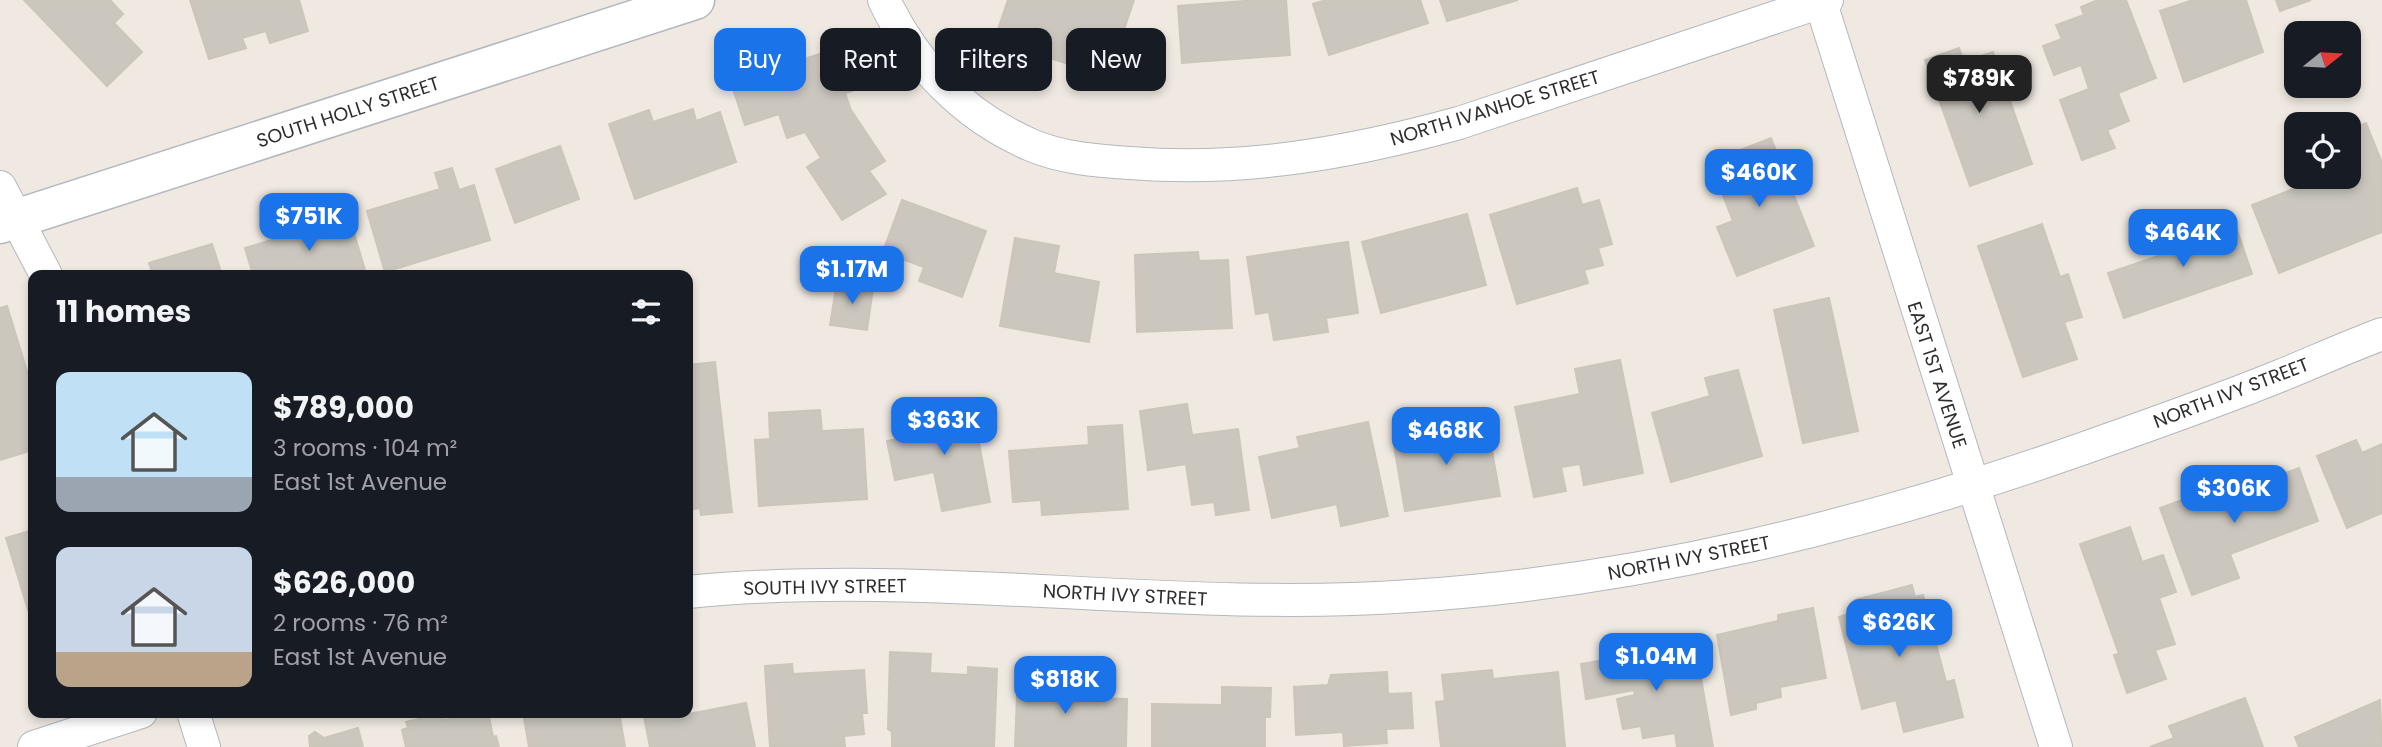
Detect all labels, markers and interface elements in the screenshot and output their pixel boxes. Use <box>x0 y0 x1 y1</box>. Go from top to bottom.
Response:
north arrow <box>2284 21 2361 98</box>
map controls <box>2284 21 2361 189</box>
chip: Buy <box>714 28 806 91</box>
chip: Rent <box>820 28 921 91</box>
chip: Filters <box>935 28 1052 91</box>
chip: New <box>1066 28 1166 91</box>
pin: $789K <box>1930 55 2028 115</box>
text: $789K <box>1943 62 2015 94</box>
street label: NORTH IVANHOE STREET <box>1387 63 1603 153</box>
street label: SOUTH HOLLY STREET <box>253 70 443 154</box>
button: locate <box>2284 112 2361 189</box>
pin: $460K <box>1710 150 1808 209</box>
text: $460K <box>1721 156 1797 188</box>
pin: $751K <box>260 194 358 253</box>
text: $751K <box>275 200 343 232</box>
pin: $464K <box>2134 210 2232 269</box>
text: $464K <box>2145 216 2221 248</box>
pin: $1.17M <box>795 246 909 306</box>
text: $1.17M <box>816 253 888 285</box>
text: 11 homes <box>56 290 191 333</box>
icon: filters <box>627 293 665 331</box>
street label: EAST 1ST AVENUE <box>1901 298 1973 452</box>
street label: NORTH IVY STREET <box>2149 351 2313 435</box>
text: $789,000 <box>273 386 414 429</box>
pin: $363K <box>895 398 993 457</box>
icon: home <box>112 400 196 484</box>
text: $363K <box>907 404 981 436</box>
pin: $468K <box>1397 407 1495 467</box>
text: $468K <box>1408 414 1484 446</box>
text: 3 rooms · 104 m² <box>273 432 457 464</box>
text: East 1st Avenue <box>273 466 447 498</box>
pin: $306K <box>2185 466 2283 525</box>
text: $306K <box>2197 472 2271 504</box>
street label: NORTH IVY STREET <box>1606 529 1772 587</box>
text: $626,000 <box>273 561 415 604</box>
street label: SOUTH IVY STREET <box>743 572 907 602</box>
icon: home <box>112 575 196 659</box>
street label: NORTH IVY STREET <box>1042 577 1208 613</box>
pin: $626K <box>1850 600 1948 659</box>
text: $626K <box>1862 606 1936 638</box>
text: 2 rooms · 76 m² <box>273 607 448 639</box>
pin: $1.04M <box>1599 634 1713 693</box>
text: $1.04M <box>1615 640 1697 672</box>
text: East 1st Avenue <box>273 641 447 673</box>
pin: $818K <box>1016 656 1114 716</box>
text: $818K <box>1030 663 1100 695</box>

